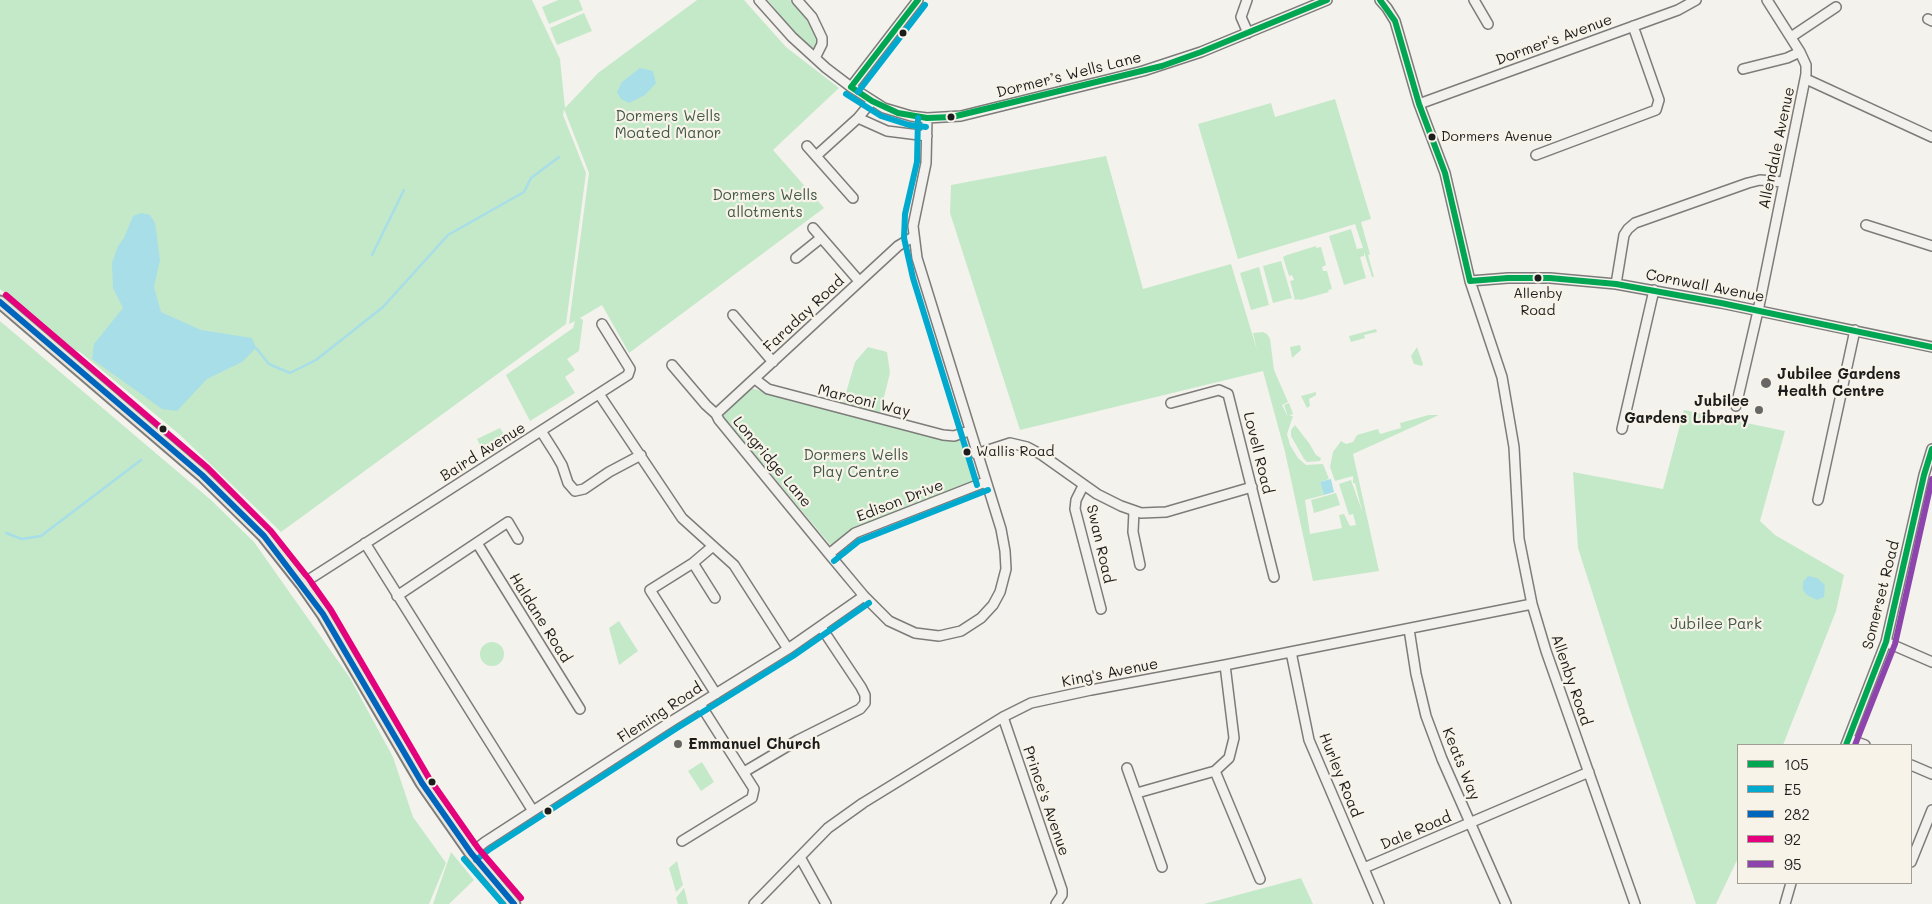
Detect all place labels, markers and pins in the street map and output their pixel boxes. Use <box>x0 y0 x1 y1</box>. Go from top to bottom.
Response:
unlabelled marker <box>898 28 908 38</box>
unlabelled marker <box>946 112 956 122</box>
place label: Dormers Avenue <box>1441 129 1553 145</box>
marker: Dormers Avenue <box>1427 132 1437 142</box>
marker: Allenby Road <box>1533 273 1543 283</box>
place label: Allenby Road <box>1513 286 1563 318</box>
place label: Jubilee Gardens Health Centre <box>1777 365 1901 400</box>
marker: Jubilee Gardens Health Centre <box>1759 376 1773 390</box>
place label: Jubilee Gardens Library <box>1624 392 1749 427</box>
marker: Jubilee Gardens Library <box>1753 404 1765 416</box>
unlabelled marker <box>158 424 168 434</box>
place label: Wallis Road <box>976 444 1054 460</box>
marker: Wallis Road <box>962 447 972 457</box>
place label: Emmanuel Church <box>688 735 820 753</box>
marker: Emmanuel Church <box>672 738 684 750</box>
unlabelled marker <box>427 777 437 787</box>
unlabelled marker <box>543 806 553 816</box>

